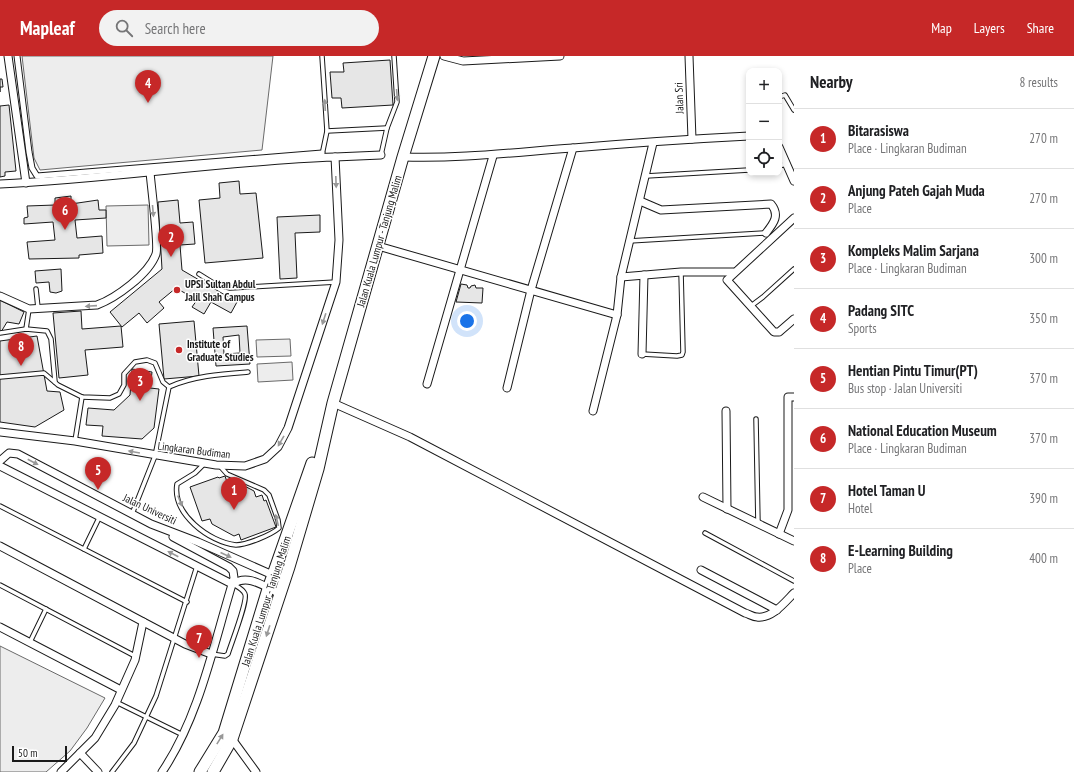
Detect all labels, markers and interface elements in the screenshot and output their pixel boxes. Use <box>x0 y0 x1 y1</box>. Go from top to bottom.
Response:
search box <box>99 10 379 46</box>
text: Mapleaf <box>20 16 75 40</box>
icon: search <box>113 17 135 39</box>
text: Search here <box>145 19 206 38</box>
text: Map <box>931 19 952 37</box>
text: Layers <box>974 19 1005 37</box>
text: Share <box>1027 19 1054 37</box>
map controls <box>746 68 782 176</box>
button: + <box>746 68 782 104</box>
pin: 4 <box>135 70 161 103</box>
text: Nearby <box>810 71 853 93</box>
text: 8 results <box>1019 74 1058 91</box>
street label: Jalan Sri <box>671 82 687 115</box>
one-way arrow <box>393 89 400 101</box>
one-way arrow <box>322 99 329 111</box>
button: − <box>746 104 782 140</box>
text: Bitarasiswa <box>848 121 909 140</box>
text: 1 <box>820 130 826 147</box>
text: 270 m <box>1029 130 1058 147</box>
button: locate <box>746 140 782 176</box>
text: Place · Lingkaran Budiman <box>848 140 967 157</box>
street label: Jalan Kuala Lumpur - Tanjung Malim <box>353 174 405 309</box>
one-way arrow <box>333 176 339 189</box>
text: Anjung Pateh Gajah Muda <box>848 181 985 200</box>
text: 2 <box>820 190 826 207</box>
text: 270 m <box>1029 190 1058 207</box>
pin: 6 <box>52 197 78 230</box>
text: Place <box>848 200 872 217</box>
one-way arrow <box>150 205 157 217</box>
pin: 2 <box>158 224 184 257</box>
text: Kompleks Malim Sarjana <box>848 241 979 260</box>
text: 3 <box>820 250 826 267</box>
text: 300 m <box>1029 250 1058 267</box>
text: Place · Lingkaran Budiman <box>848 260 967 277</box>
place label: UPSI Sultan Abdul Jalil Shah Campus <box>184 277 256 304</box>
marker: UPSI Sultan Abdul Jalil Shah Campus <box>172 285 182 295</box>
text: Padang SITC <box>848 301 914 320</box>
one-way arrow <box>85 302 97 309</box>
text: 4 <box>820 310 826 327</box>
text: 350 m <box>1029 310 1058 327</box>
your location <box>457 311 477 331</box>
one-way arrow <box>320 313 326 325</box>
text: Sports <box>848 320 877 337</box>
pin: 8 <box>8 333 34 366</box>
place label: Institute of Graduate Studies <box>187 337 254 364</box>
marker: Institute of Graduate Studies <box>174 345 184 355</box>
text: Hentian Pintu Timur(PT) <box>848 361 978 380</box>
pin: 3 <box>127 368 153 401</box>
text: 5 <box>820 370 826 387</box>
text: 370 m <box>1029 370 1058 387</box>
text: Bus stop · Jalan Universiti <box>848 380 962 397</box>
text: National Education Museum <box>848 421 997 440</box>
text: 6 <box>820 430 826 447</box>
text: 370 m <box>1029 430 1058 447</box>
one-way arrow <box>277 435 284 447</box>
street label: Lingkaran Budiman <box>157 439 231 461</box>
text: Place · Lingkaran Budiman <box>848 440 967 457</box>
one-way arrow <box>128 448 140 454</box>
pin: 5 <box>85 457 111 490</box>
one-way arrow <box>28 459 39 465</box>
pin: 1 <box>221 477 247 510</box>
text: Hotel Taman U <box>848 481 925 500</box>
street label: Jalan Universiti <box>120 490 179 527</box>
text: 7 <box>820 490 826 507</box>
text: 390 m <box>1029 490 1058 507</box>
one-way arrow <box>177 496 183 507</box>
text: Hotel <box>848 500 872 517</box>
one-way arrow <box>273 513 279 526</box>
street label: Jalan Kuala Lumpur - Tanjung Malim <box>238 534 294 669</box>
text: E-Learning Building <box>848 541 953 560</box>
text: 8 <box>820 550 826 567</box>
text: 400 m <box>1029 550 1058 567</box>
one-way arrow <box>167 551 178 557</box>
one-way arrow <box>220 551 232 558</box>
text: Place <box>848 560 872 577</box>
pin: 7 <box>186 625 212 658</box>
one-way arrow <box>265 625 271 637</box>
one-way arrow <box>216 734 224 744</box>
scale bar <box>12 744 67 763</box>
text: 50 m <box>18 746 37 760</box>

